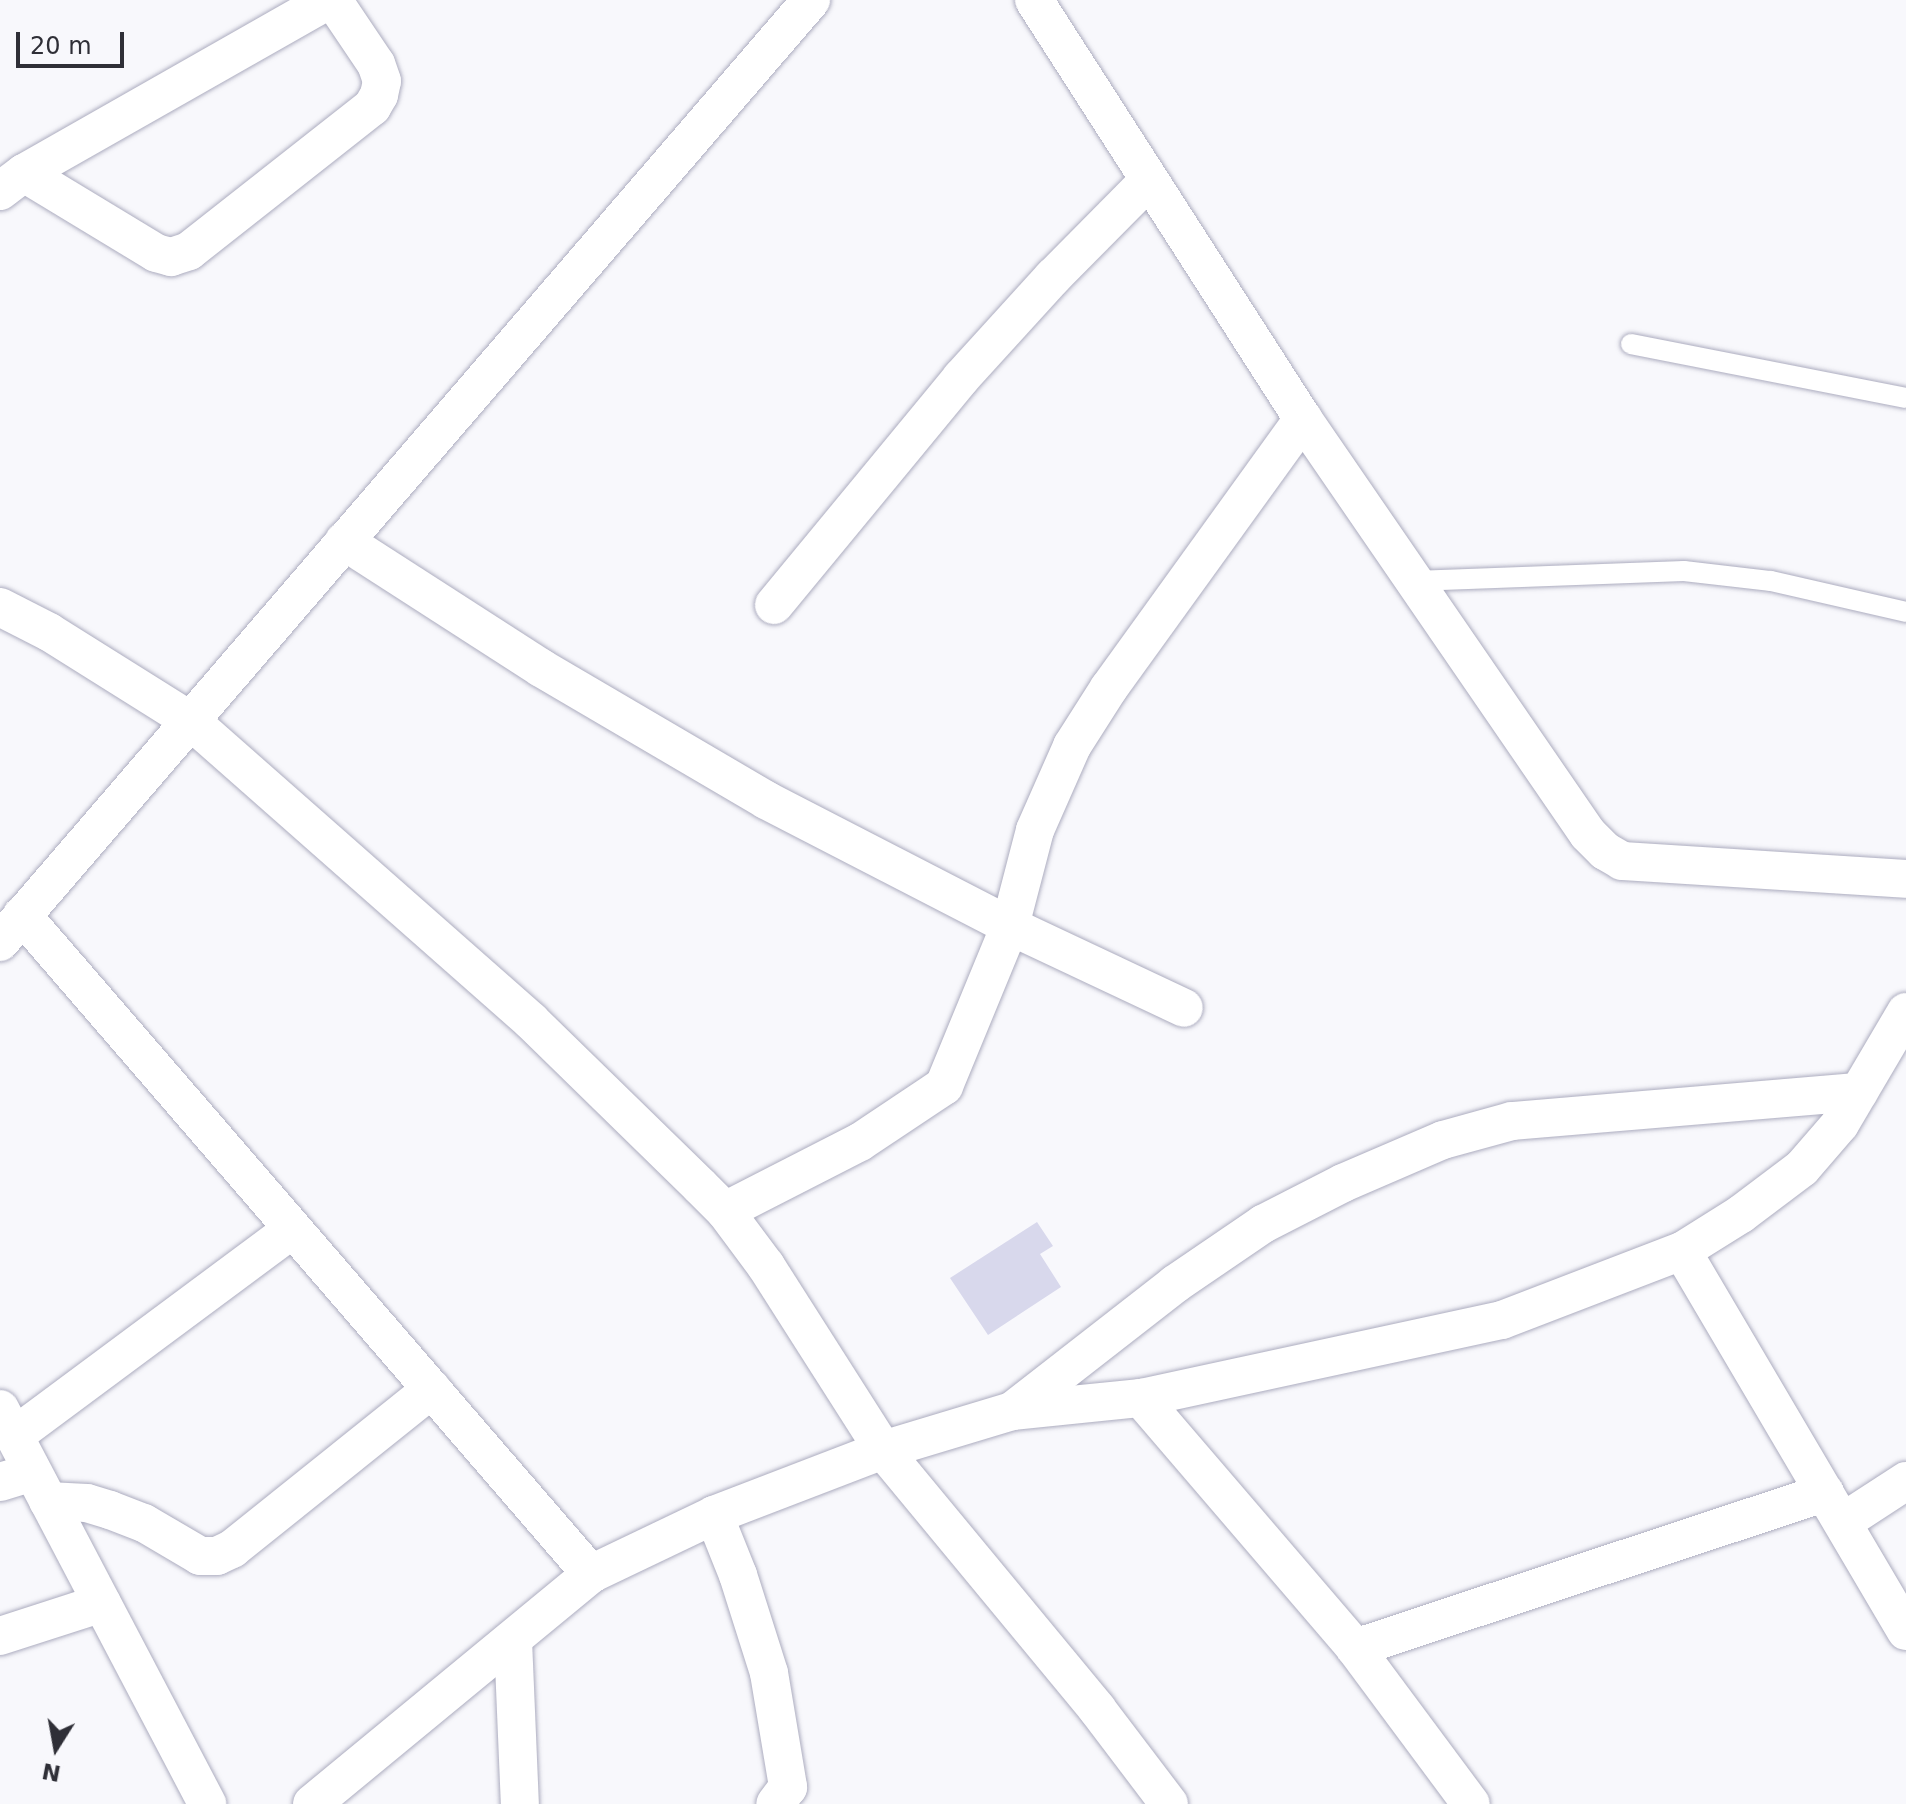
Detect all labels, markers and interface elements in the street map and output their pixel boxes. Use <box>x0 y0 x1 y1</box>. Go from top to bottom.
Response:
scale bar <box>20 16 128 66</box>
text: 20 m <box>30 32 92 60</box>
north arrow <box>16 1708 96 1788</box>
text: N <box>40 1758 63 1786</box>

